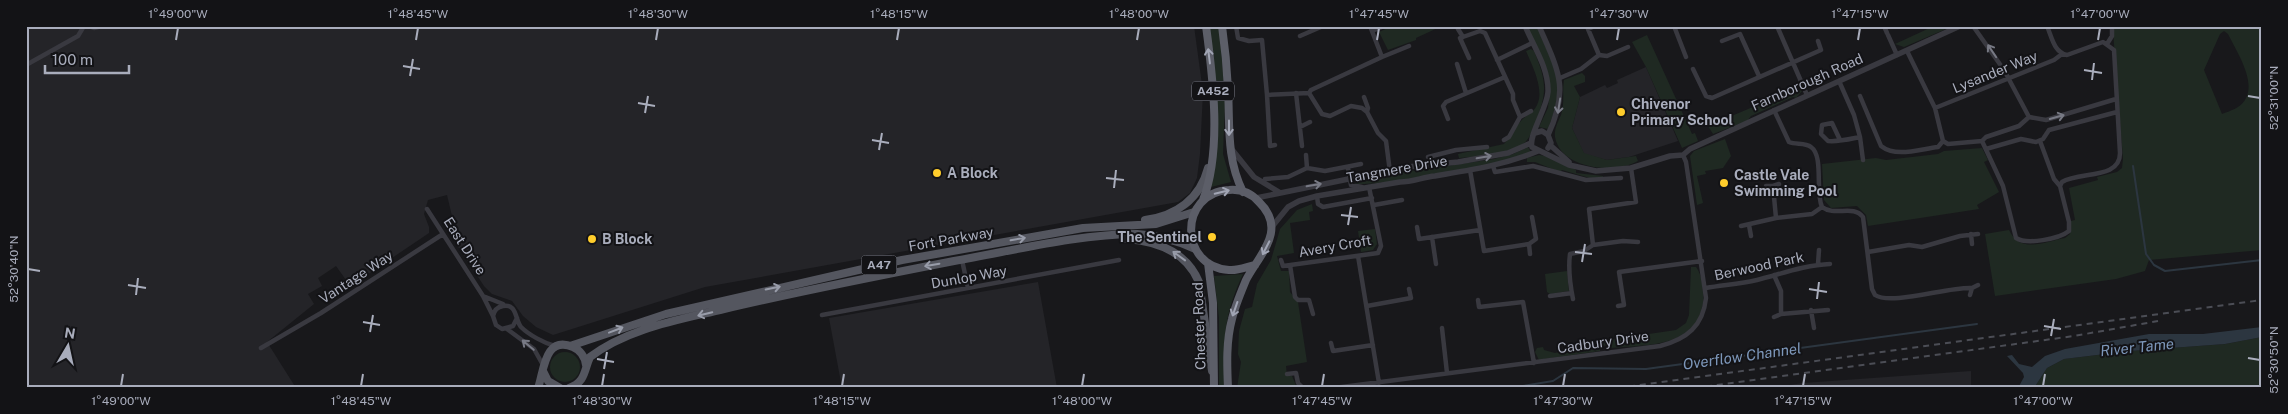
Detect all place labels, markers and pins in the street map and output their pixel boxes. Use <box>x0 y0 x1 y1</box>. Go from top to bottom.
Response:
place label: Chivenor Primary School <box>1631 96 1734 128</box>
marker: Chivenor Primary School <box>1615 106 1627 118</box>
place label: A Block <box>947 165 998 181</box>
marker: A Block <box>931 167 943 179</box>
place label: Castle Vale Swimming Pool <box>1734 167 1838 199</box>
marker: Castle Vale Swimming Pool <box>1718 177 1730 189</box>
place label: The Sentinel <box>1118 229 1202 245</box>
place label: B Block <box>602 231 652 247</box>
marker: The Sentinel <box>1206 231 1218 243</box>
marker: B Block <box>586 233 598 245</box>

